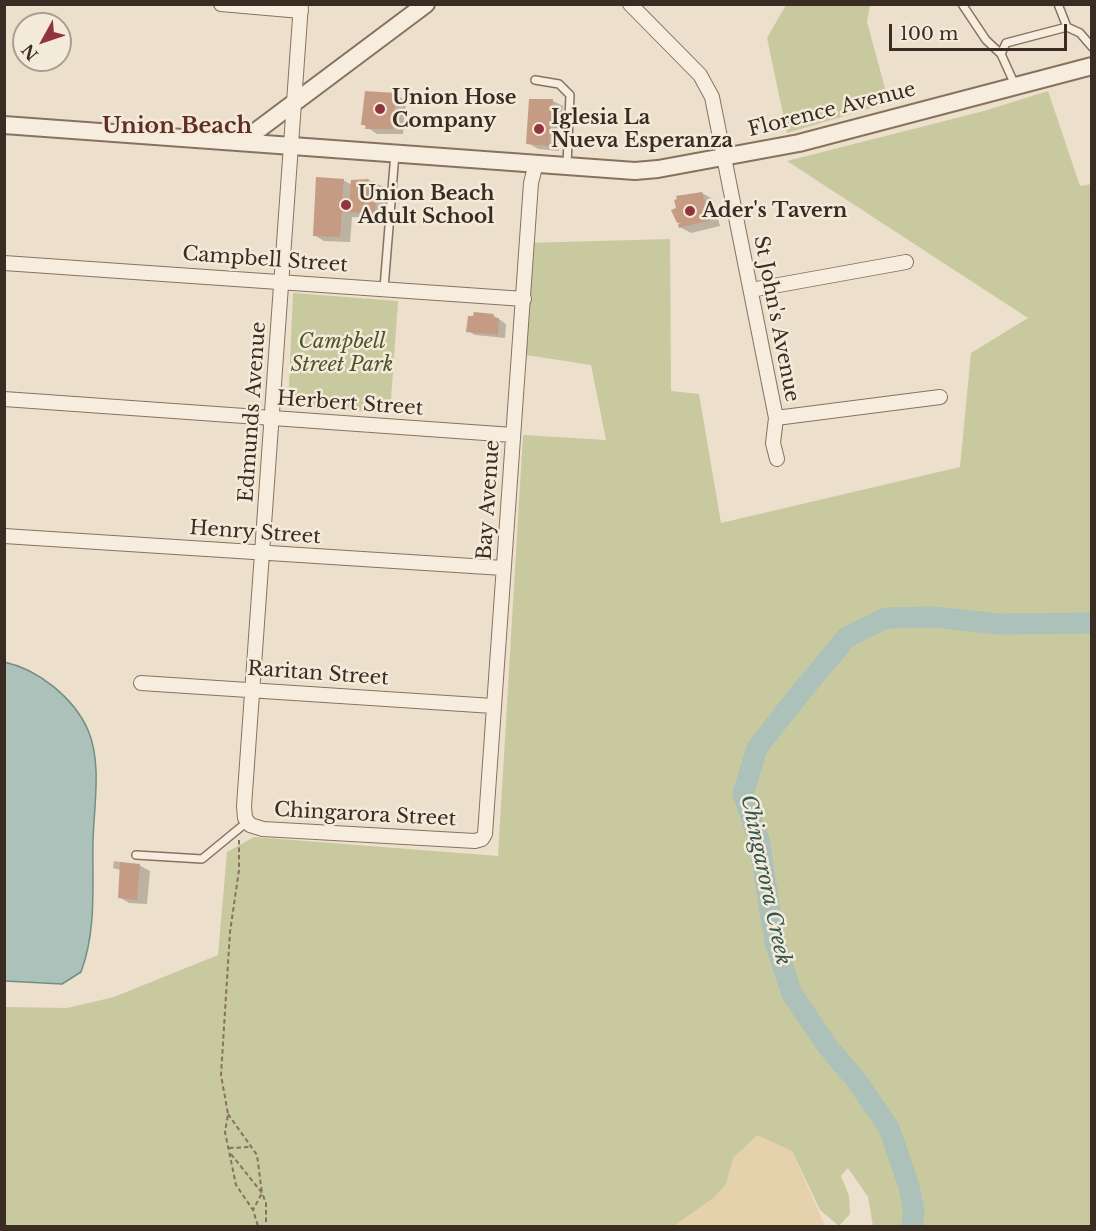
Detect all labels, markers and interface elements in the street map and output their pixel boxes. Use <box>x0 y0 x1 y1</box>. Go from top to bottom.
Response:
north arrow <box>12 12 72 72</box>
scale bar <box>892 12 1070 50</box>
text: 100 m <box>900 23 958 45</box>
text: N <box>17 40 42 64</box>
street label: Florence Avenue <box>746 78 918 142</box>
place label: Union Hose Company <box>392 86 517 133</box>
marker: Union Hose Company <box>373 102 387 116</box>
place label: Iglesia La Nueva Esperanza <box>551 106 733 153</box>
district label: Union Beach <box>102 114 252 140</box>
marker: Iglesia La Nueva Esperanza <box>532 122 546 136</box>
place label: Union Beach Adult School <box>358 182 495 229</box>
marker: Union Beach Adult School <box>339 198 353 212</box>
place label: Ader's Tavern <box>702 199 847 223</box>
marker: Ader's Tavern <box>683 204 697 218</box>
street label: St John's Avenue <box>748 234 804 404</box>
street label: Campbell Street <box>182 242 348 278</box>
street label: Edmunds Avenue <box>235 321 271 503</box>
park label: Campbell Street Park <box>291 330 393 377</box>
street label: Herbert Street <box>276 387 424 421</box>
street label: Bay Avenue <box>473 439 505 561</box>
street label: Henry Street <box>189 516 321 550</box>
street label: Raritan Street <box>247 657 389 691</box>
water label: Chingarora Creek <box>735 793 795 967</box>
street label: Chingarora Street <box>273 798 457 832</box>

